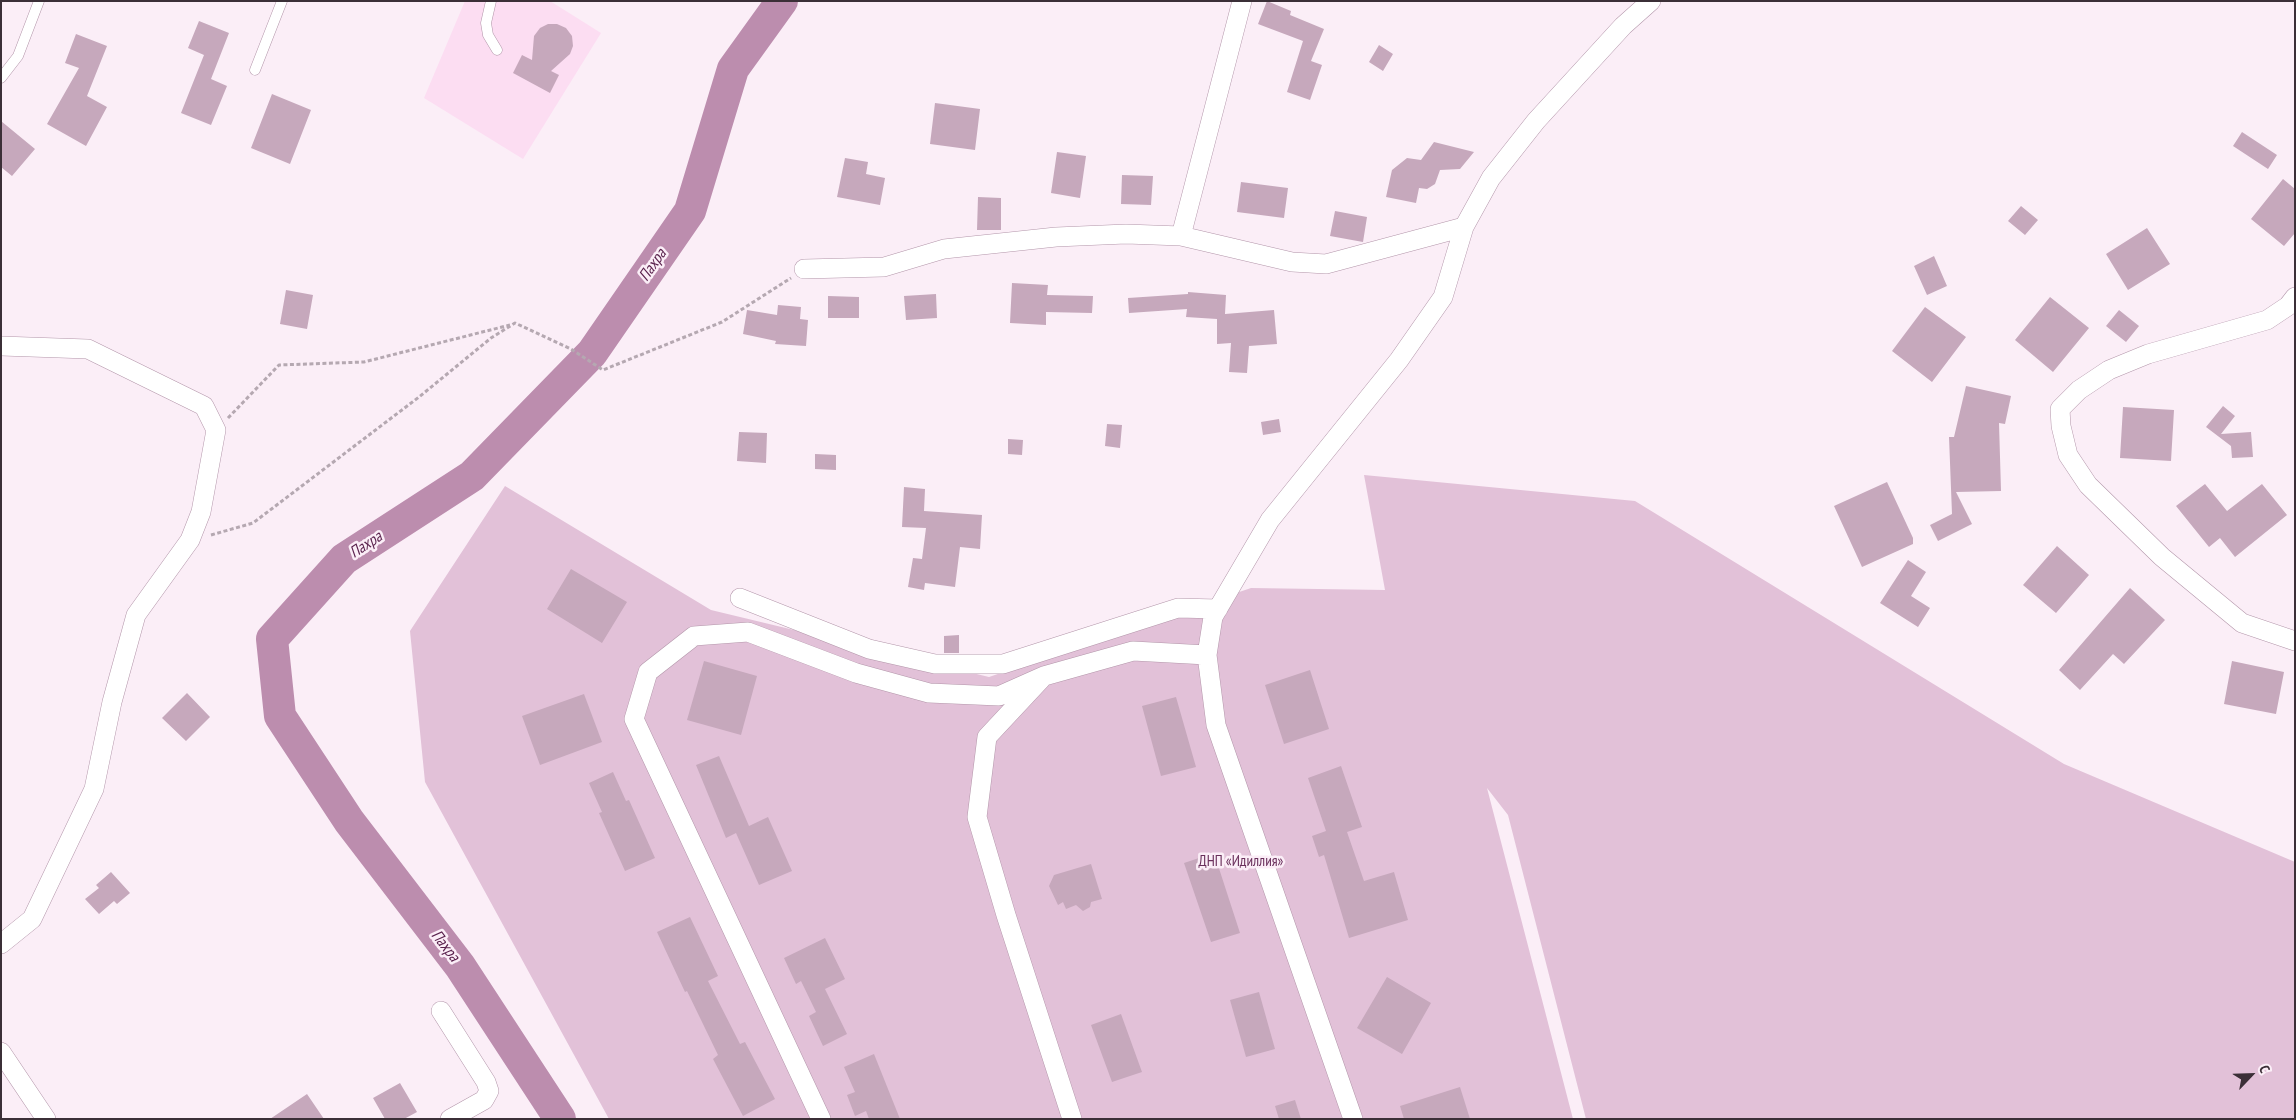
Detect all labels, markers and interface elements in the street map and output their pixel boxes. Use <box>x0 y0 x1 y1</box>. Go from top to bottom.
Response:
water label: Пахра <box>635 245 671 285</box>
water label: Пахра <box>346 527 386 563</box>
park label: ДНП «Идиллия» <box>1199 853 1283 871</box>
water label: Пахра <box>427 926 463 966</box>
north arrow <box>2226 1050 2276 1100</box>
text: С <box>2255 1062 2274 1075</box>

